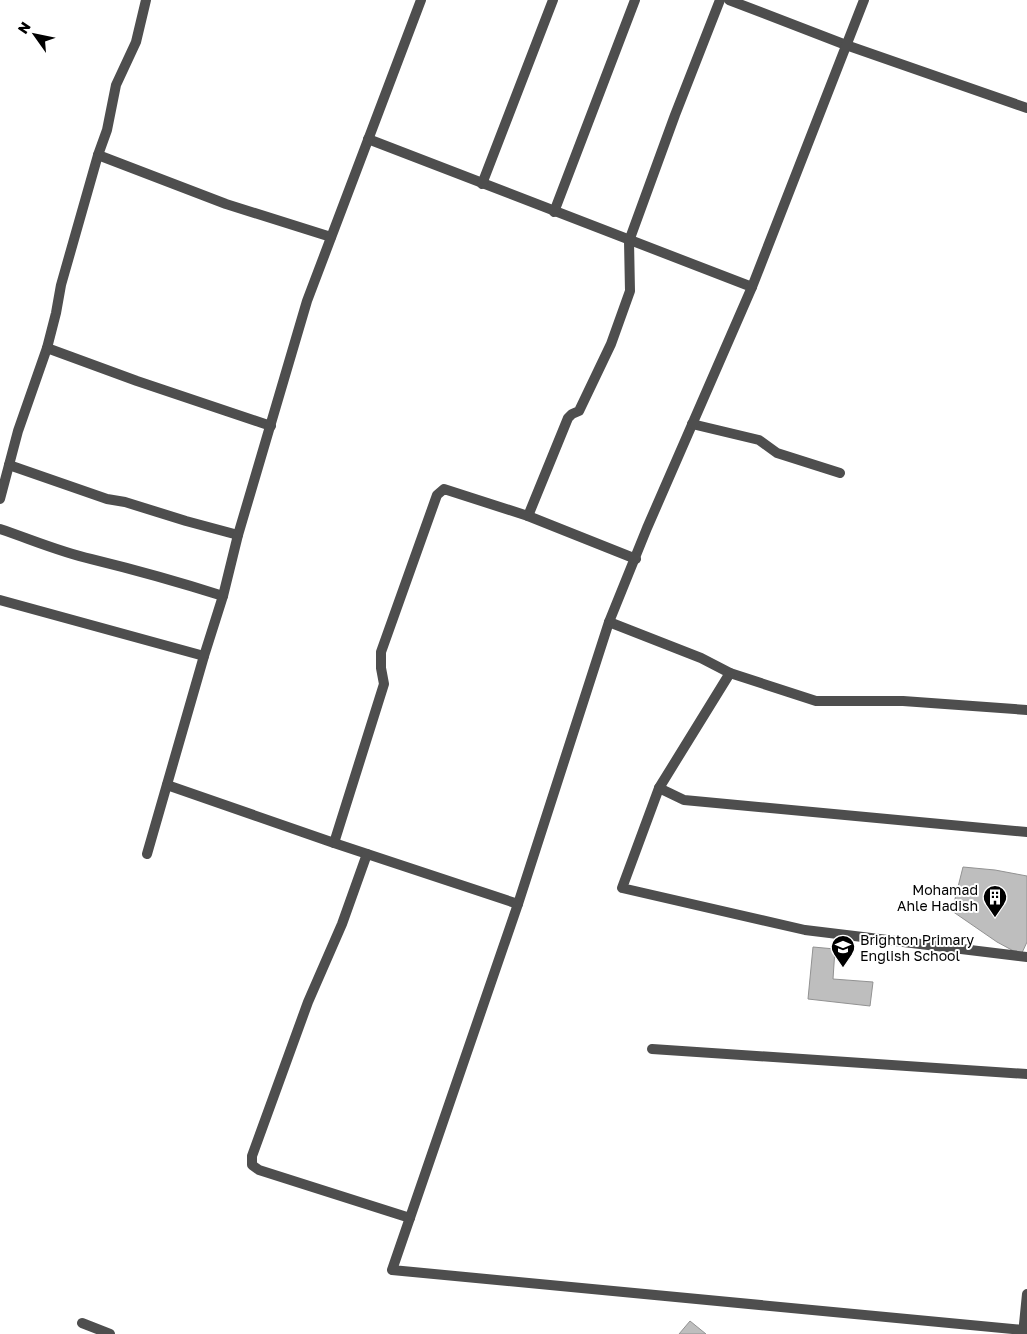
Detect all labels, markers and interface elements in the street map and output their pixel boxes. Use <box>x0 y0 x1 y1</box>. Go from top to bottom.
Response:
north arrow <box>10 10 60 60</box>
text: N <box>14 19 34 37</box>
place label: Mohamad Ahle Hadish <box>897 881 978 914</box>
building icon: Mohamad Ahle Hadish <box>982 884 1008 918</box>
place label: Brighton Primary English School <box>860 931 974 964</box>
school or university icon: Brighton Primary English School <box>830 934 856 968</box>

